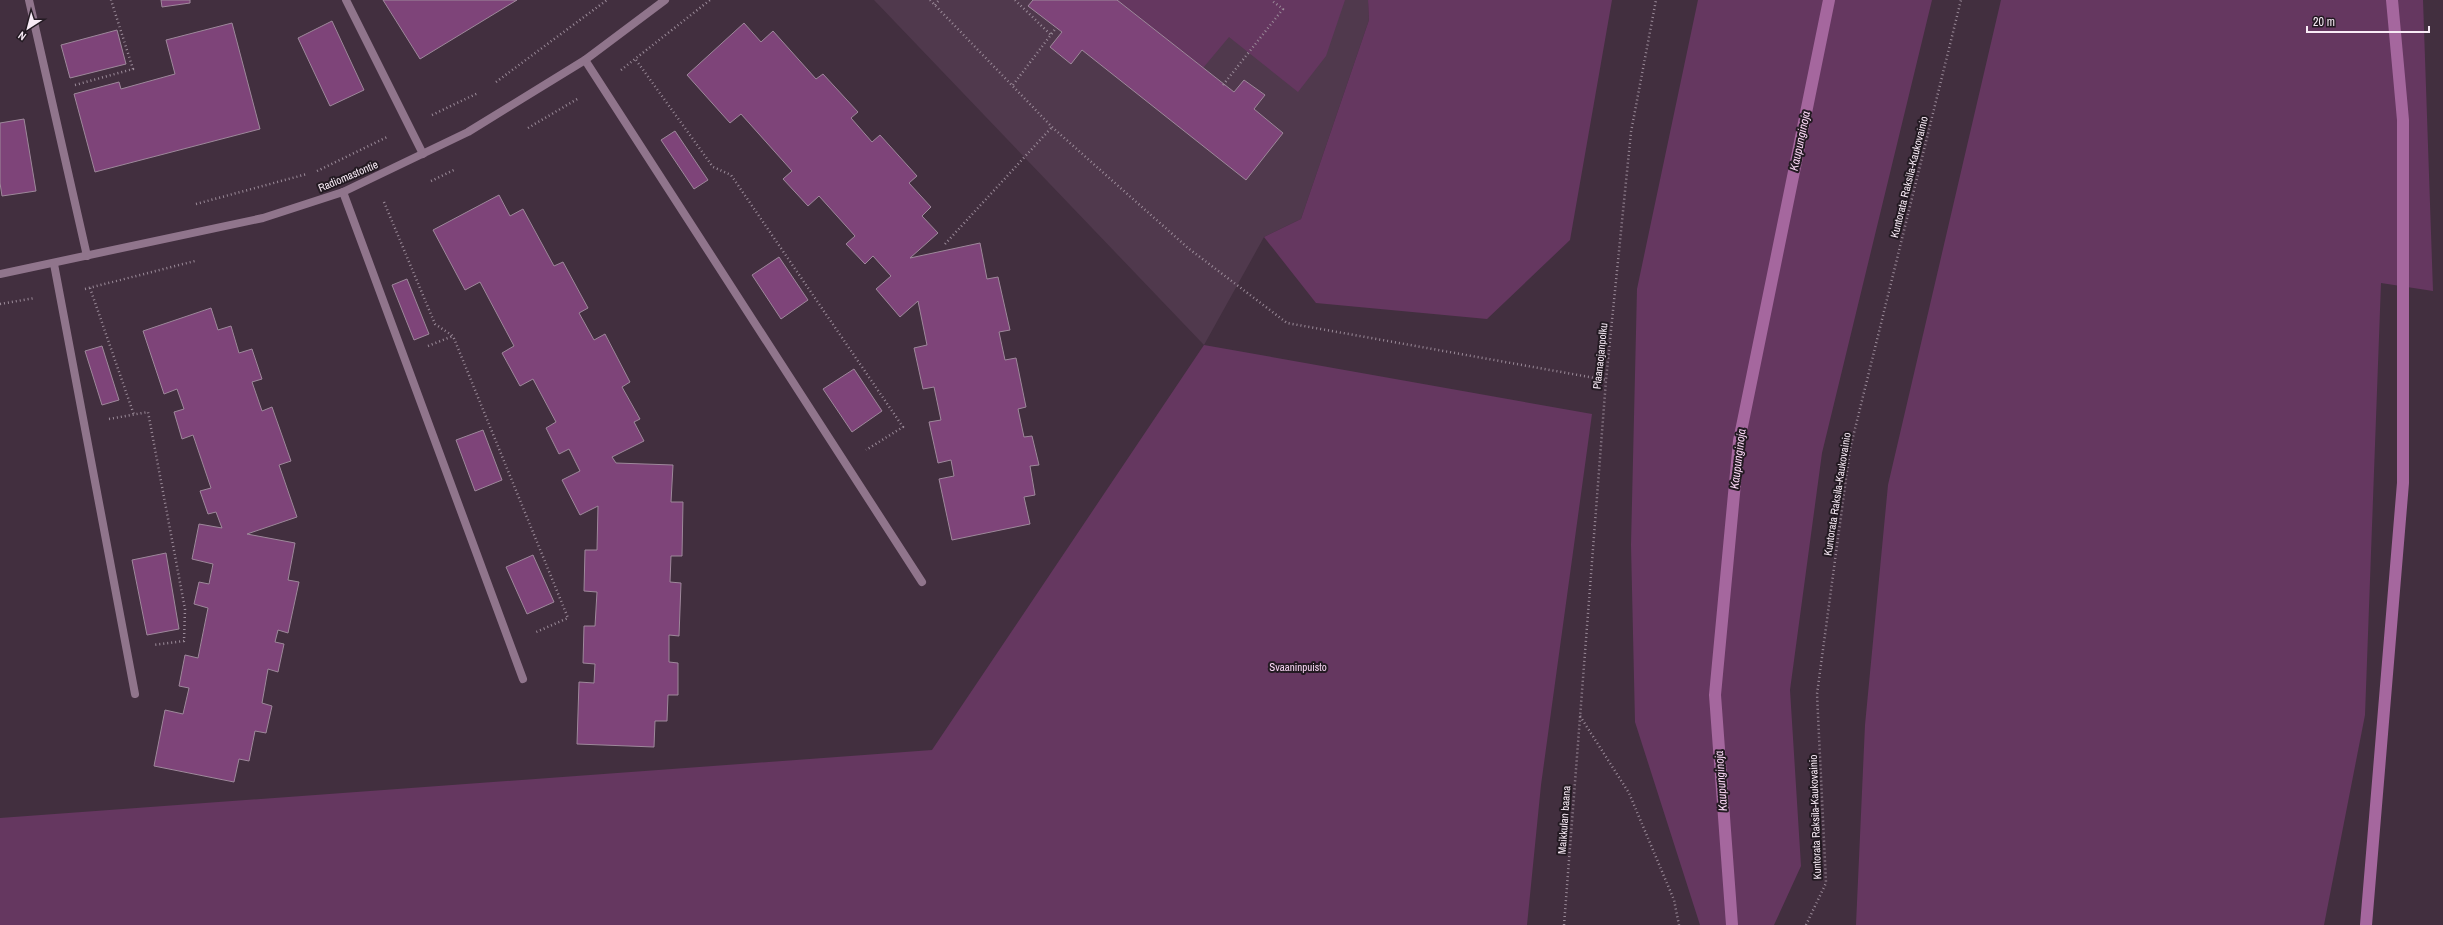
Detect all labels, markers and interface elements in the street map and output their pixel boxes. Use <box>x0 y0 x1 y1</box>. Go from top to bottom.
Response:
north arrow <box>8 8 48 48</box>
scale bar <box>2307 8 2429 34</box>
text: 20 m <box>2313 14 2335 30</box>
text: N <box>15 29 29 44</box>
water label: Kaupunginoja <box>1786 109 1814 172</box>
street label: Kuntorata Raksila-Kaukovainio <box>1887 115 1931 239</box>
street label: Radiomastontie <box>316 157 380 195</box>
street label: Plaanaojanpolku <box>1590 322 1610 390</box>
water label: Kaupunginoja <box>1726 427 1750 490</box>
street label: Kuntorata Raksila-Kaukovainio <box>1820 431 1854 557</box>
park label: Svaaninpuisto <box>1269 660 1327 674</box>
water label: Kaupunginoja <box>1711 750 1731 812</box>
street label: Kuntorata Raksila-Kaukovainio <box>1806 754 1824 880</box>
street label: Maikkulan baana <box>1555 785 1573 855</box>

